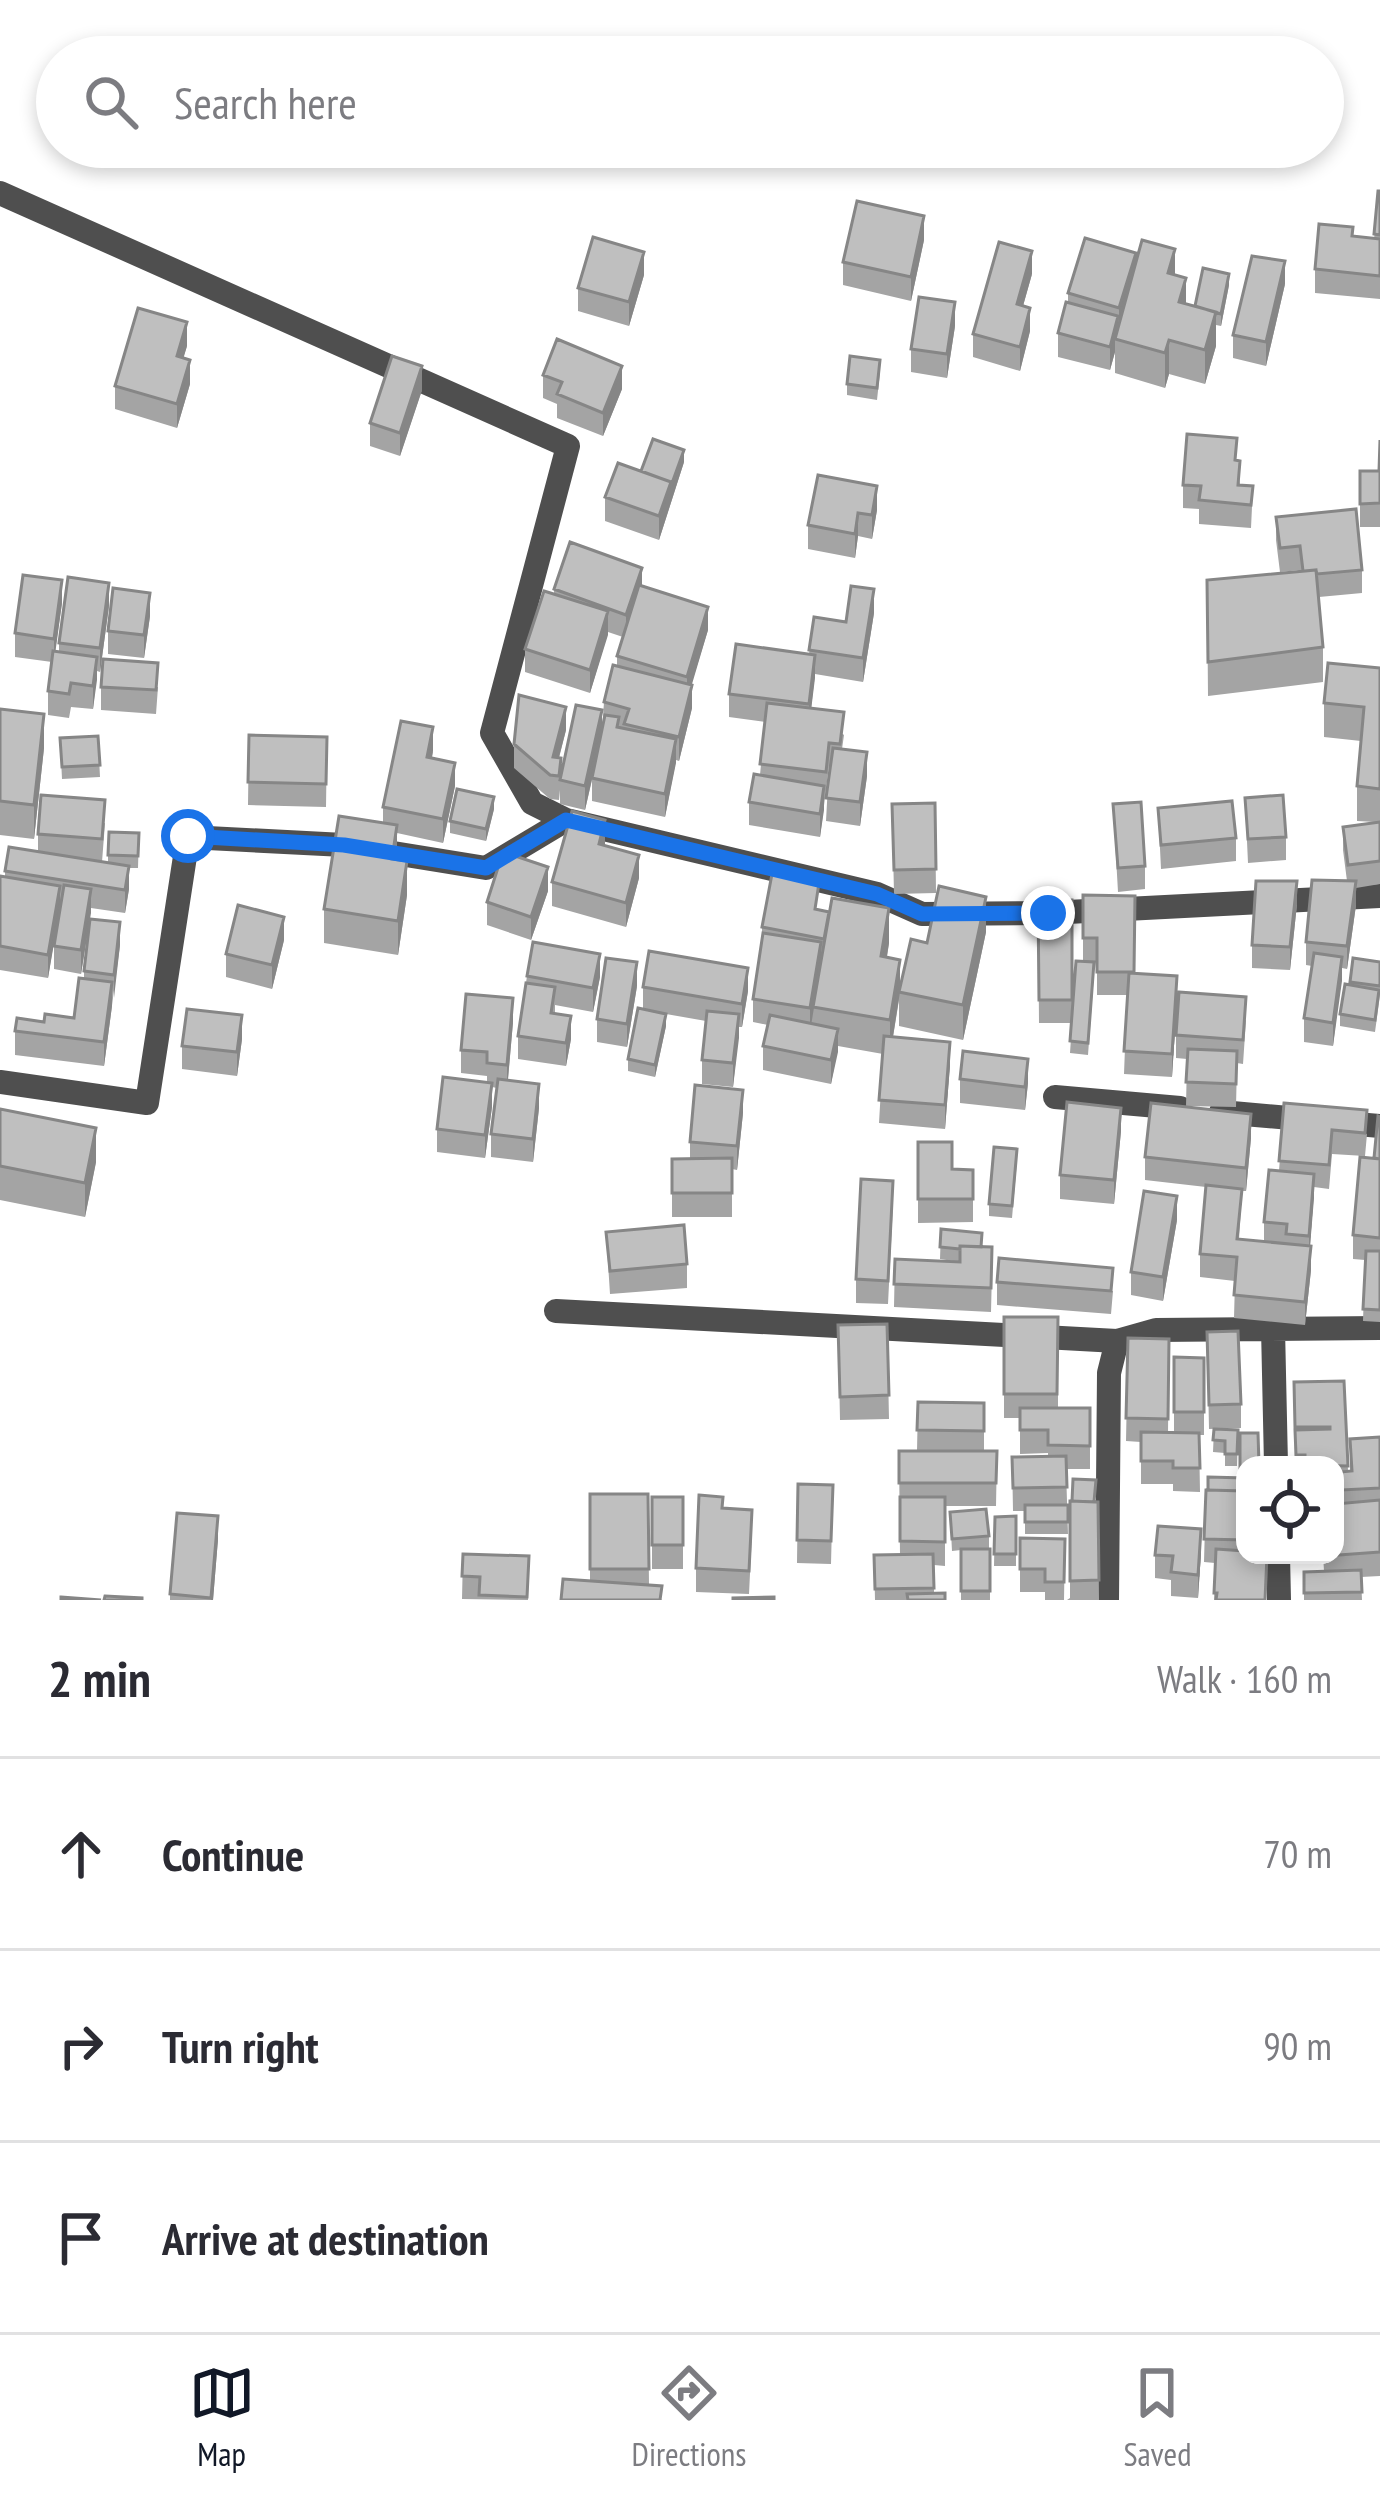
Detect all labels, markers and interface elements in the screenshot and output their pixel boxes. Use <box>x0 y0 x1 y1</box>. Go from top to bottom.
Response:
search box <box>36 36 1344 168</box>
icon: search <box>78 69 144 135</box>
text: Search here <box>174 73 357 131</box>
route start <box>161 809 215 863</box>
route end <box>1021 886 1075 940</box>
map controls <box>1236 1456 1344 1564</box>
button: locate <box>1236 1456 1344 1564</box>
text: 2 min <box>48 1645 151 1711</box>
text: Walk · 160 m <box>1157 1653 1332 1704</box>
icon: ahead <box>48 1821 114 1887</box>
text: Continue <box>162 1825 304 1883</box>
text: 70 m <box>1263 1828 1332 1879</box>
icon: right <box>48 2013 114 2079</box>
text: Turn right <box>162 2017 319 2075</box>
text: 90 m <box>1263 2020 1332 2071</box>
icon: arrive <box>48 2205 114 2271</box>
text: Arrive at destination <box>162 2209 489 2267</box>
tab: Map <box>189 2360 255 2475</box>
tab: Directions <box>632 2360 746 2475</box>
tab: Saved <box>1123 2360 1191 2475</box>

